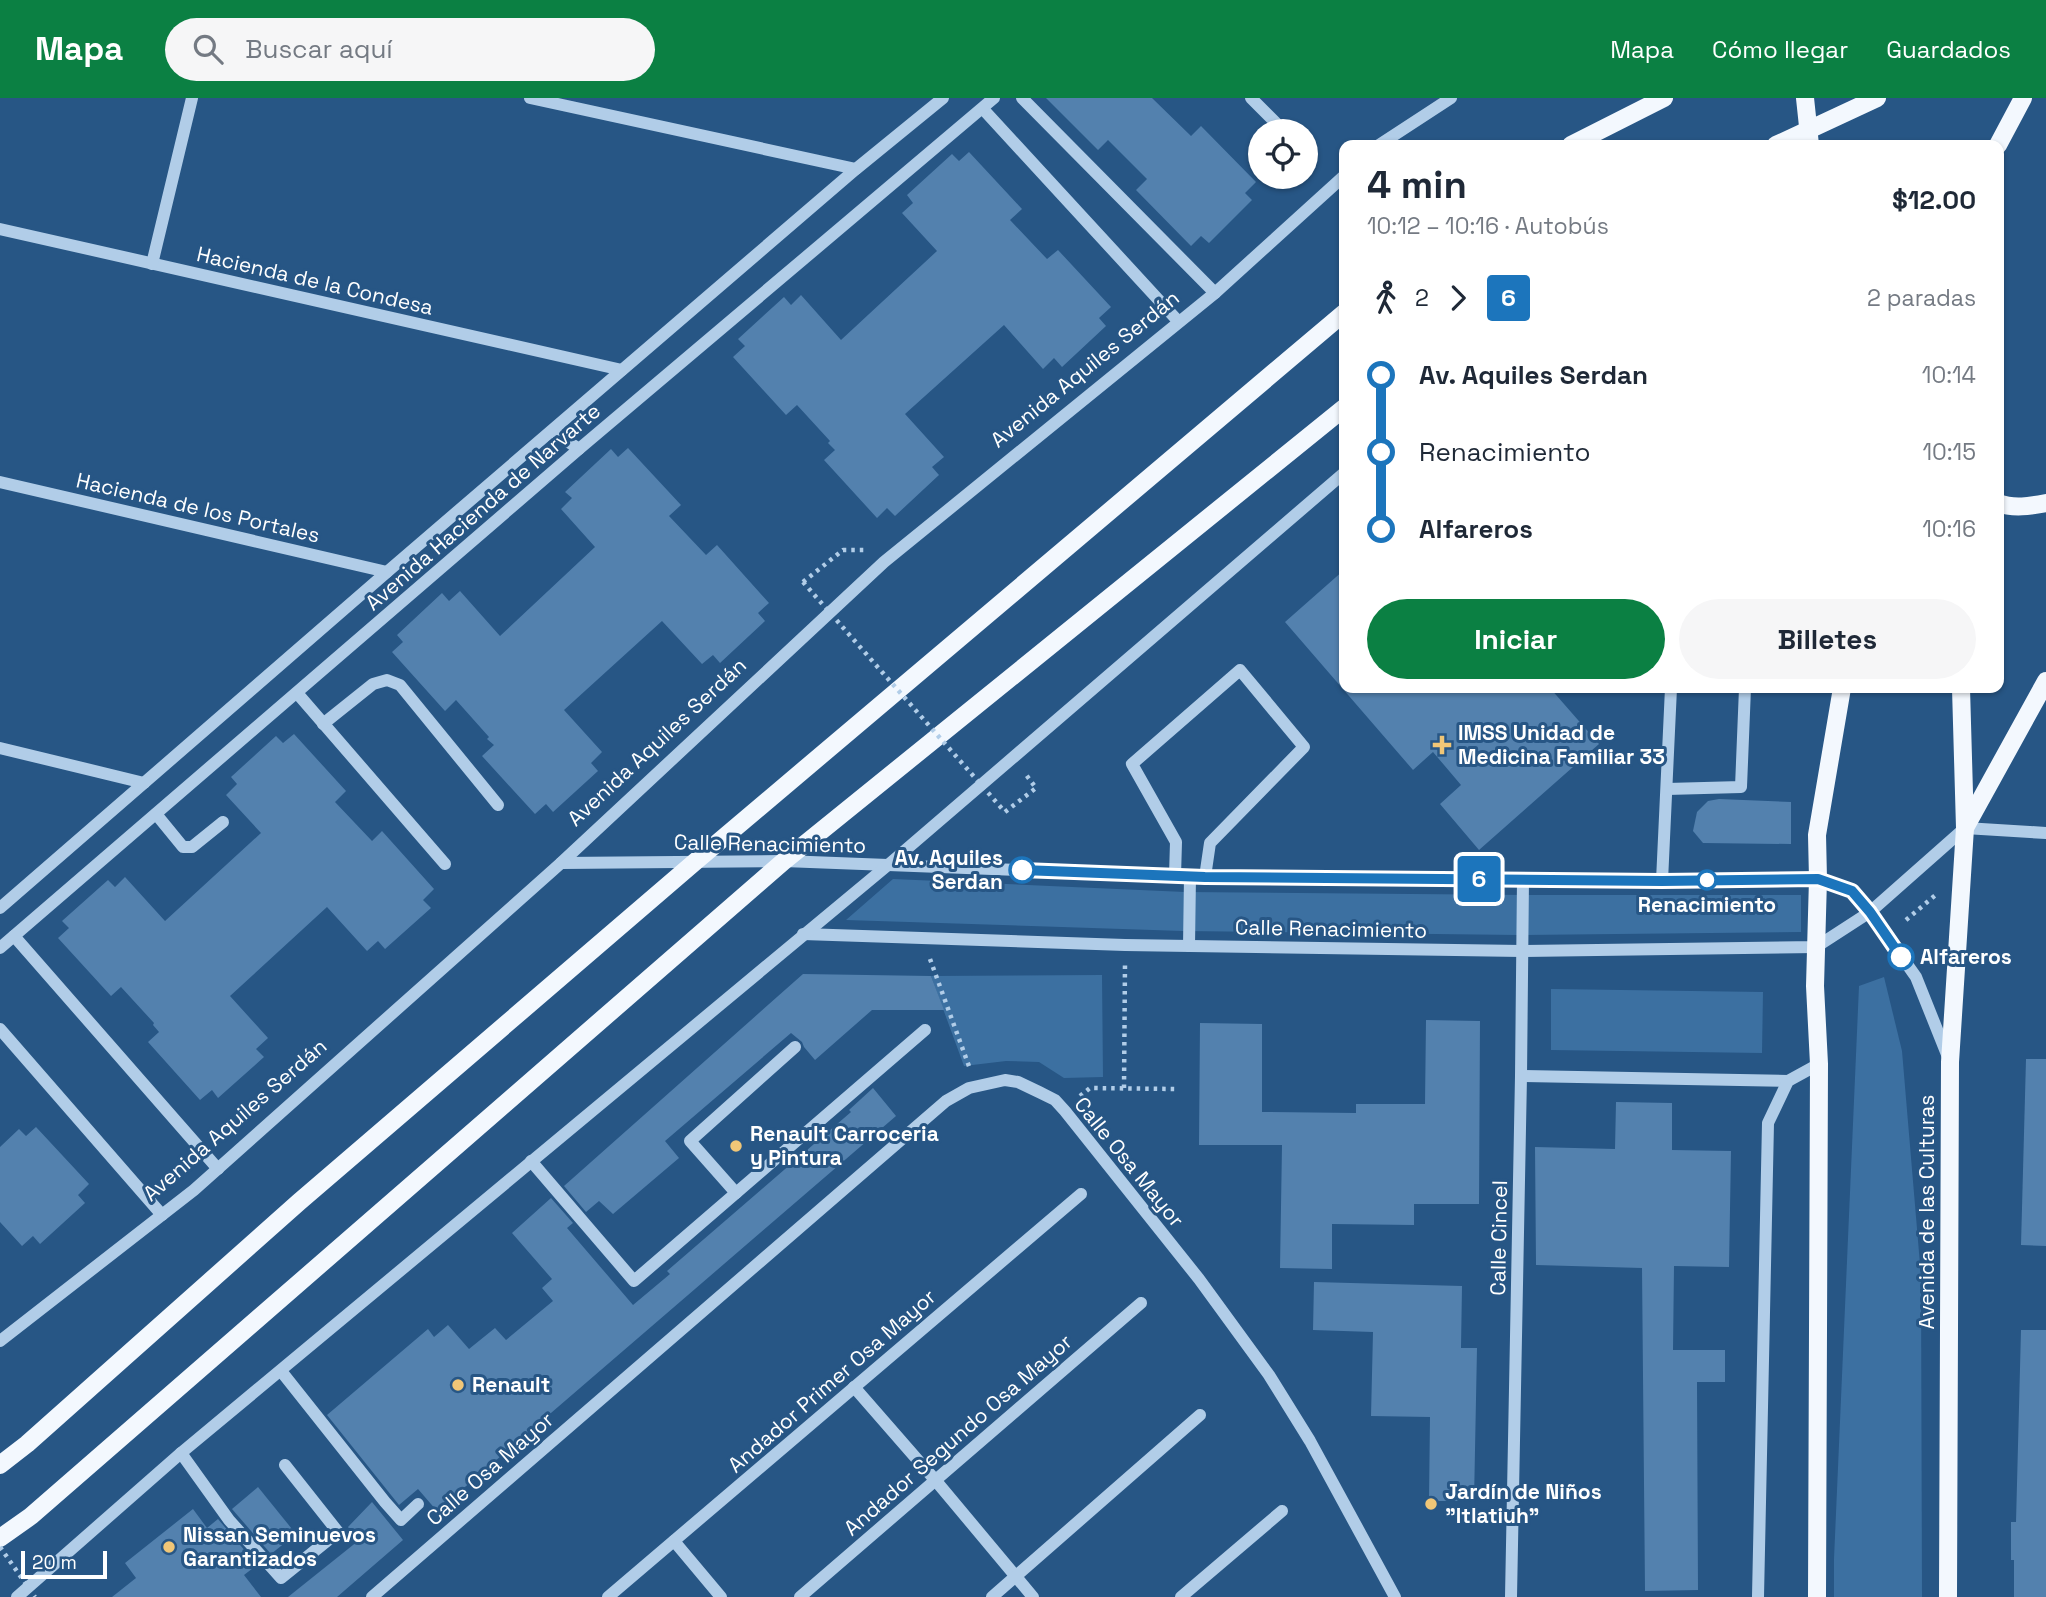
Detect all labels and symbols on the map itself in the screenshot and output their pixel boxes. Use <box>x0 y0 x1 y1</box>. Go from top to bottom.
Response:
street label: Hacienda de la Condesa <box>194 240 436 321</box>
street label: Avenida Aquiles Serdán <box>985 284 1185 453</box>
street label: Avenida Hacienda de Narvarte <box>360 397 606 616</box>
street label: Hacienda de los Portales <box>74 466 322 549</box>
street label: Avenida Aquiles Serdán <box>562 652 752 832</box>
place label: IMSS Unidad de Medicina Familiar 33 <box>1458 719 1665 770</box>
marker: IMSS Unidad de Medicina Familiar 33 <box>1432 735 1452 755</box>
street label: Calle Renacimiento <box>674 828 866 859</box>
place label: Av. Aquiles Serdan <box>895 844 1003 895</box>
line badge: 6 <box>1456 856 1502 902</box>
marker: Av. Aquiles Serdan <box>1009 857 1035 883</box>
marker: Renacimiento <box>1697 870 1717 890</box>
place label: Renacimiento <box>1638 891 1776 918</box>
street label: Calle Renacimiento <box>1235 913 1427 944</box>
place label: Alfareros <box>1920 943 2012 970</box>
marker: Alfareros <box>1888 944 1914 970</box>
street label: Avenida Aquiles Serdán <box>137 1032 332 1207</box>
street label: Calle Osa Mayor <box>1069 1091 1190 1232</box>
street label: Avenida de las Culturas <box>1913 1095 1940 1329</box>
place label: Renault Carroceria y Pintura <box>750 1120 939 1171</box>
marker: Renault Carroceria y Pintura <box>728 1138 744 1154</box>
street label: Calle Cincel <box>1484 1180 1513 1296</box>
street label: Andador Primer Osa Mayor <box>722 1283 941 1478</box>
street label: Andador Segundo Osa Mayor <box>838 1328 1077 1541</box>
place label: Renault <box>472 1371 550 1398</box>
marker: Renault <box>450 1377 466 1393</box>
street label: Calle Osa Mayor <box>420 1406 559 1531</box>
place label: Jardín de Niños "Itlatiuh" <box>1445 1478 1602 1529</box>
marker: Jardín de Niños "Itlatiuh" <box>1423 1496 1439 1512</box>
place label: Nissan Seminuevos Garantizados <box>183 1521 376 1572</box>
marker: Nissan Seminuevos Garantizados <box>161 1539 177 1555</box>
scale bar <box>21 1548 107 1580</box>

